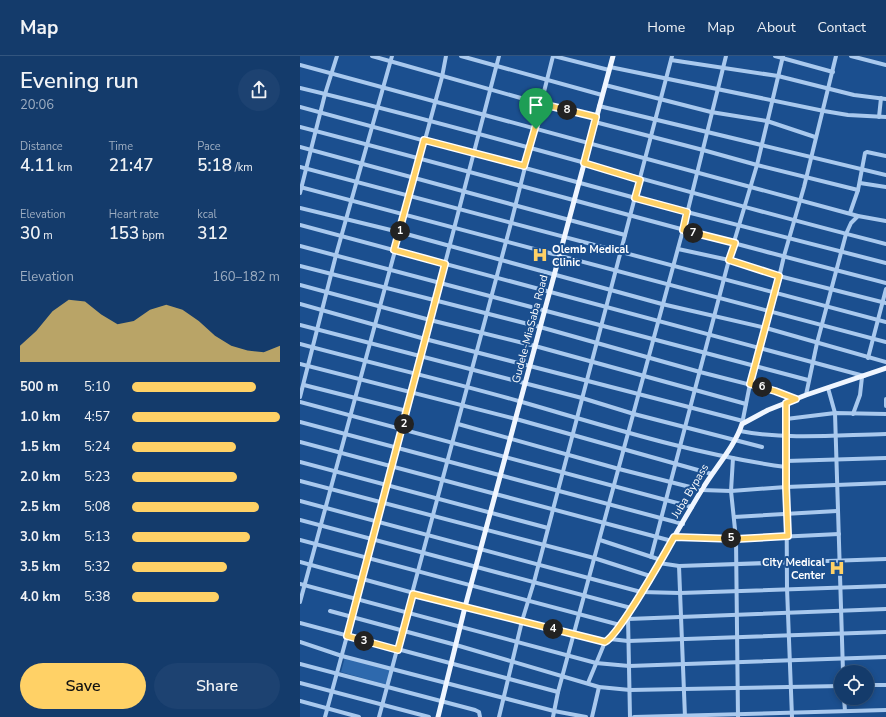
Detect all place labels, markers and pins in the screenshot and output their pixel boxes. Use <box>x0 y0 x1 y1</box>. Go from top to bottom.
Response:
pin <box>519 88 553 129</box>
pin: 8 <box>557 100 577 120</box>
pin: 1 <box>390 221 410 241</box>
pin: 7 <box>683 223 703 243</box>
place label: Olemb Medical Clinic <box>552 242 629 270</box>
hospital icon: Olemb Medical Clinic <box>531 246 549 264</box>
pin: 6 <box>752 377 772 397</box>
pin: 2 <box>394 414 414 434</box>
pin: 5 <box>721 528 741 548</box>
place label: City Medical Center <box>762 555 826 583</box>
hospital icon: City Medical Center <box>828 559 846 577</box>
pin: 4 <box>543 619 563 639</box>
pin: 3 <box>354 631 374 651</box>

